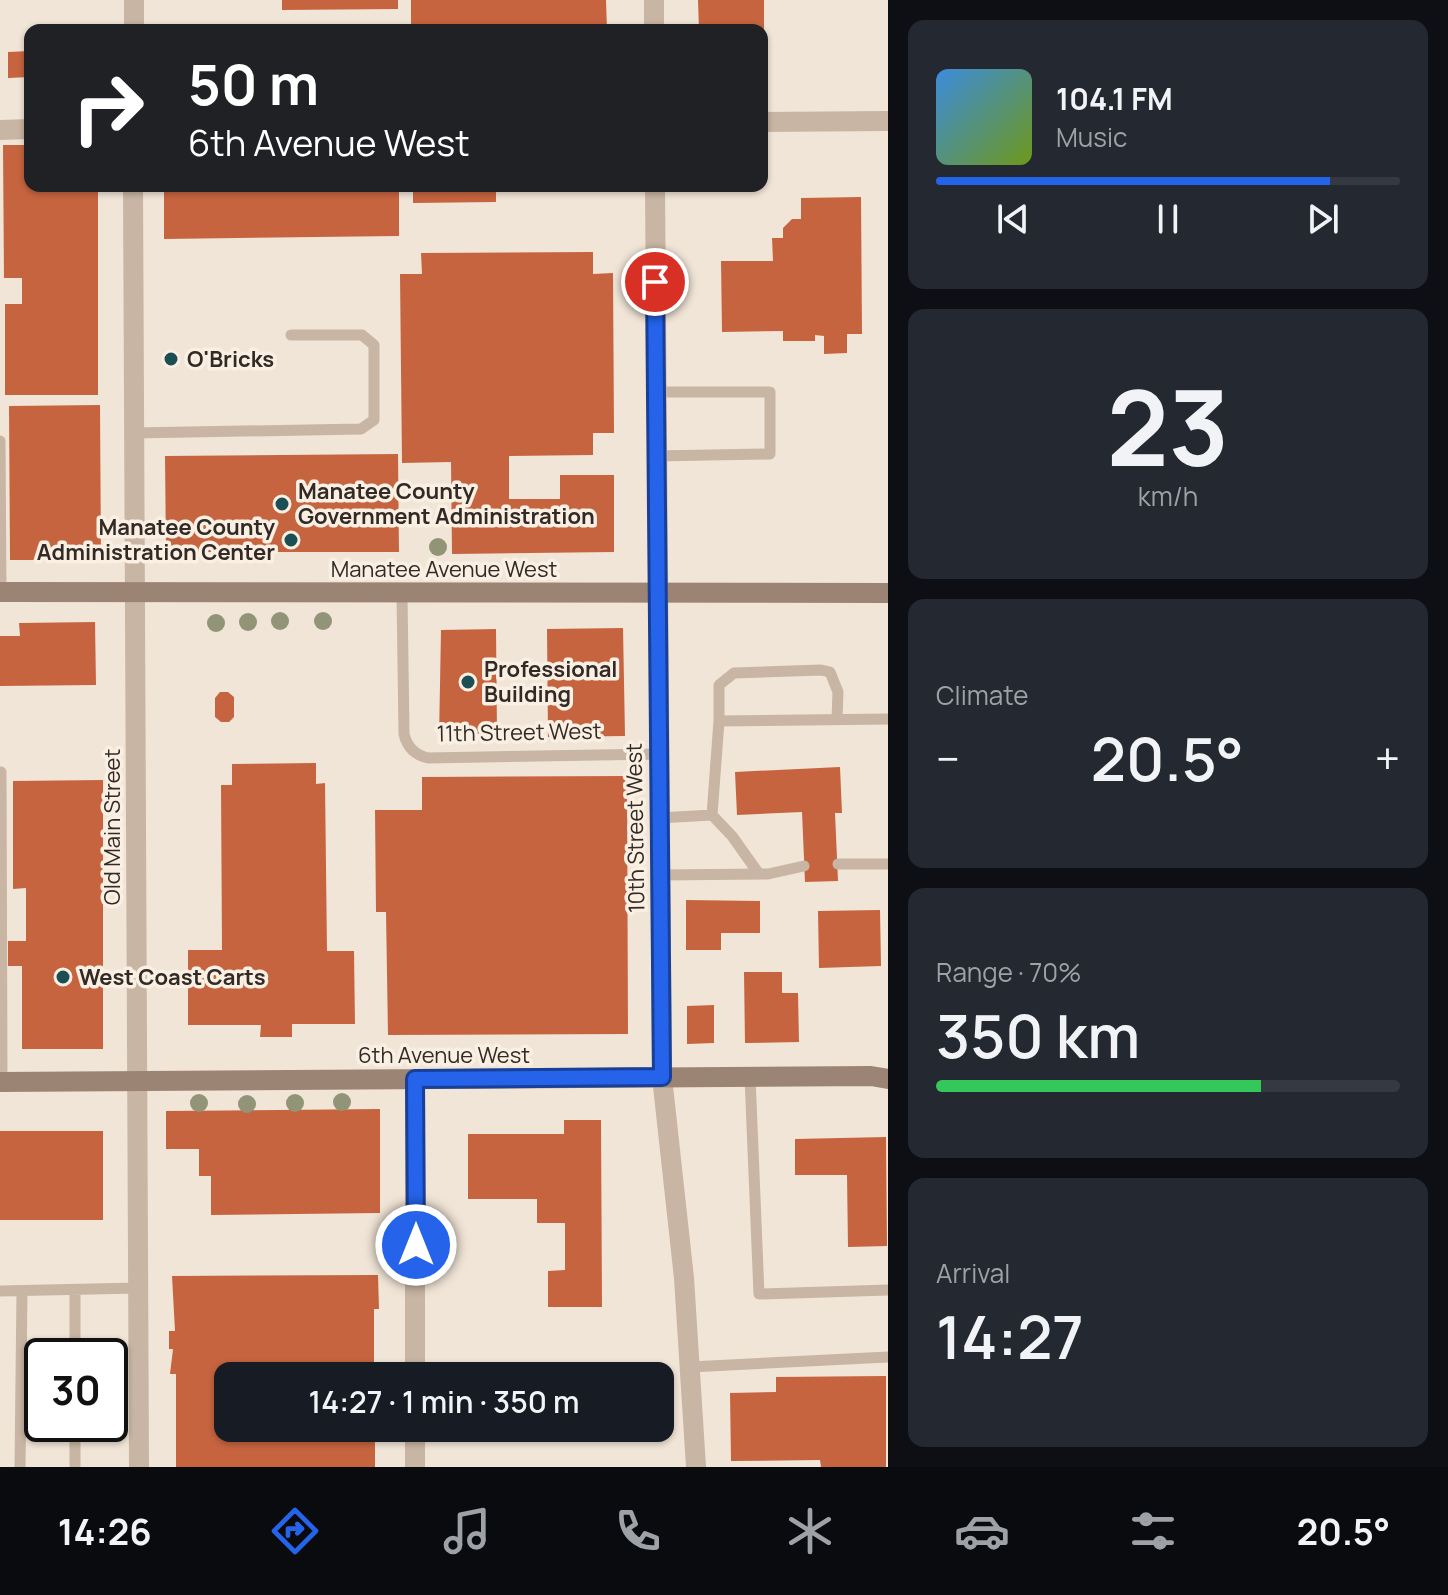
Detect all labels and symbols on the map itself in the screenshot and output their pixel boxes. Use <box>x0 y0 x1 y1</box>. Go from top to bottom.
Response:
pin <box>621 248 689 316</box>
place label: O'Bricks <box>187 344 274 374</box>
marker: O'Bricks <box>162 350 180 368</box>
place label: Manatee County Government Administration <box>298 476 595 531</box>
marker: Manatee County Government Administration <box>273 495 291 513</box>
place label: Manatee County Administration Center <box>37 512 276 567</box>
marker: Manatee County Administration Center <box>282 531 300 549</box>
street label: Manatee Avenue West <box>331 554 558 584</box>
place label: Professional Building <box>484 654 618 709</box>
marker: Professional Building <box>459 673 477 691</box>
street label: 11th Street West <box>436 716 602 748</box>
street label: 10th Street West <box>619 743 651 913</box>
street label: Old Main Street <box>97 749 127 905</box>
place label: West Coast Carts <box>79 962 266 992</box>
marker: West Coast Carts <box>54 968 72 986</box>
street label: 6th Avenue West <box>358 1040 530 1070</box>
position arrow <box>374 1203 458 1287</box>
speed limit sign: 30 <box>24 1338 128 1442</box>

